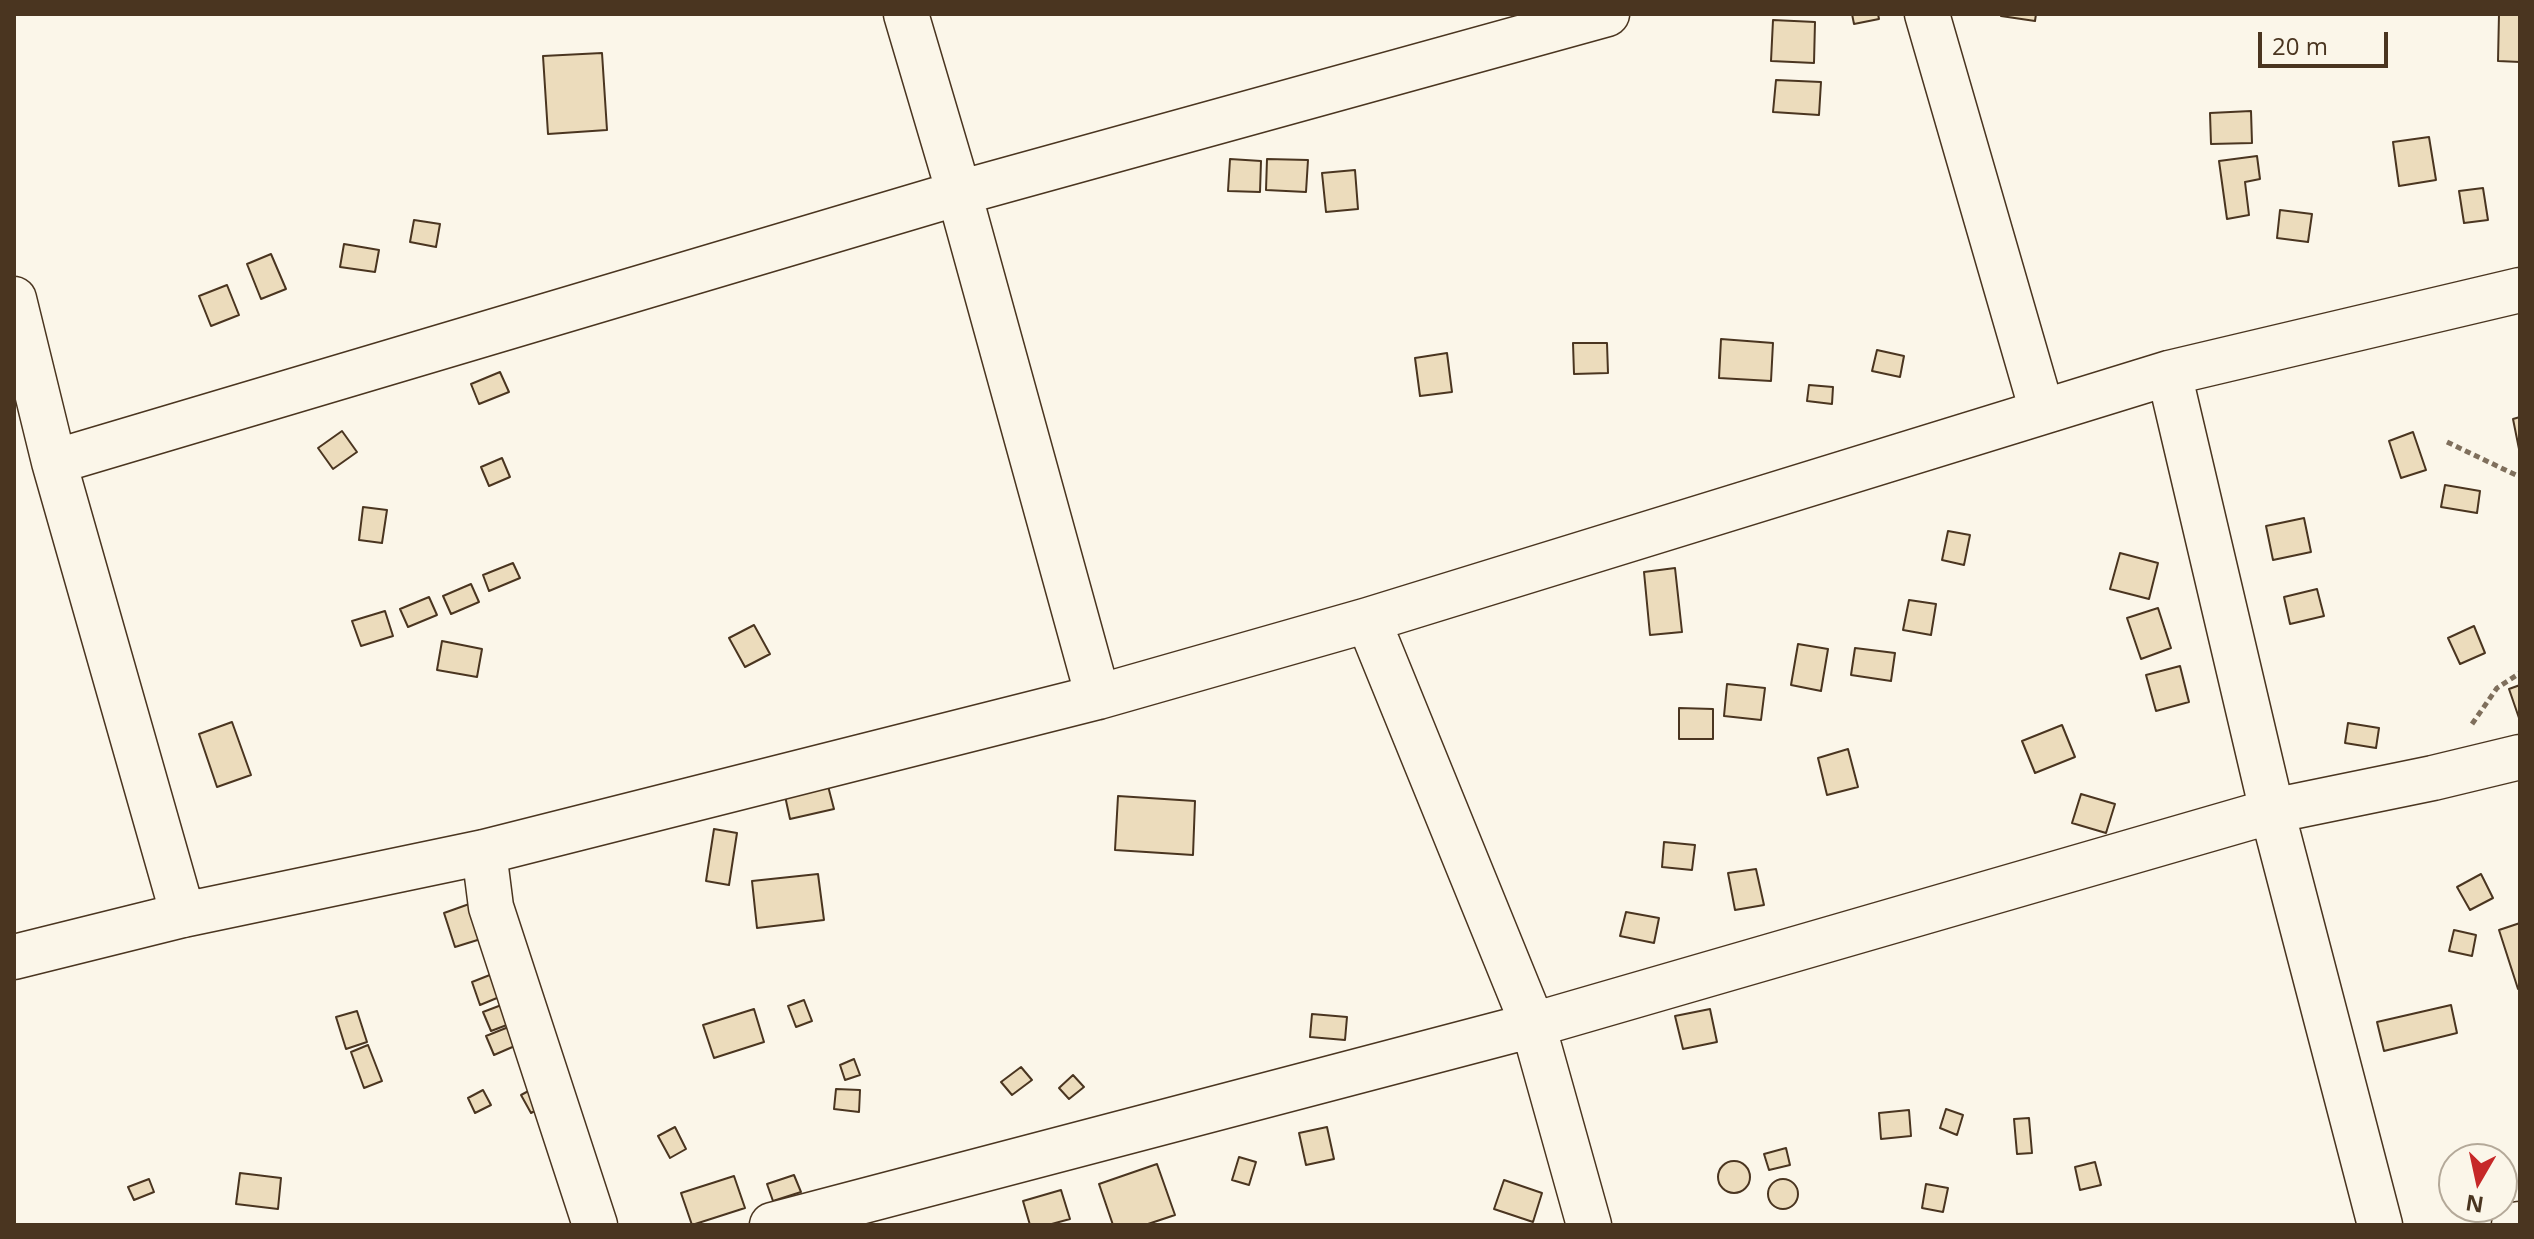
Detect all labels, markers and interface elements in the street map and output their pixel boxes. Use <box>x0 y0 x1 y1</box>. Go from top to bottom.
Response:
scale bar <box>2262 16 2392 66</box>
text: 20 m <box>2272 29 2328 62</box>
north arrow <box>2438 1143 2518 1223</box>
text: N <box>2463 1189 2486 1221</box>

